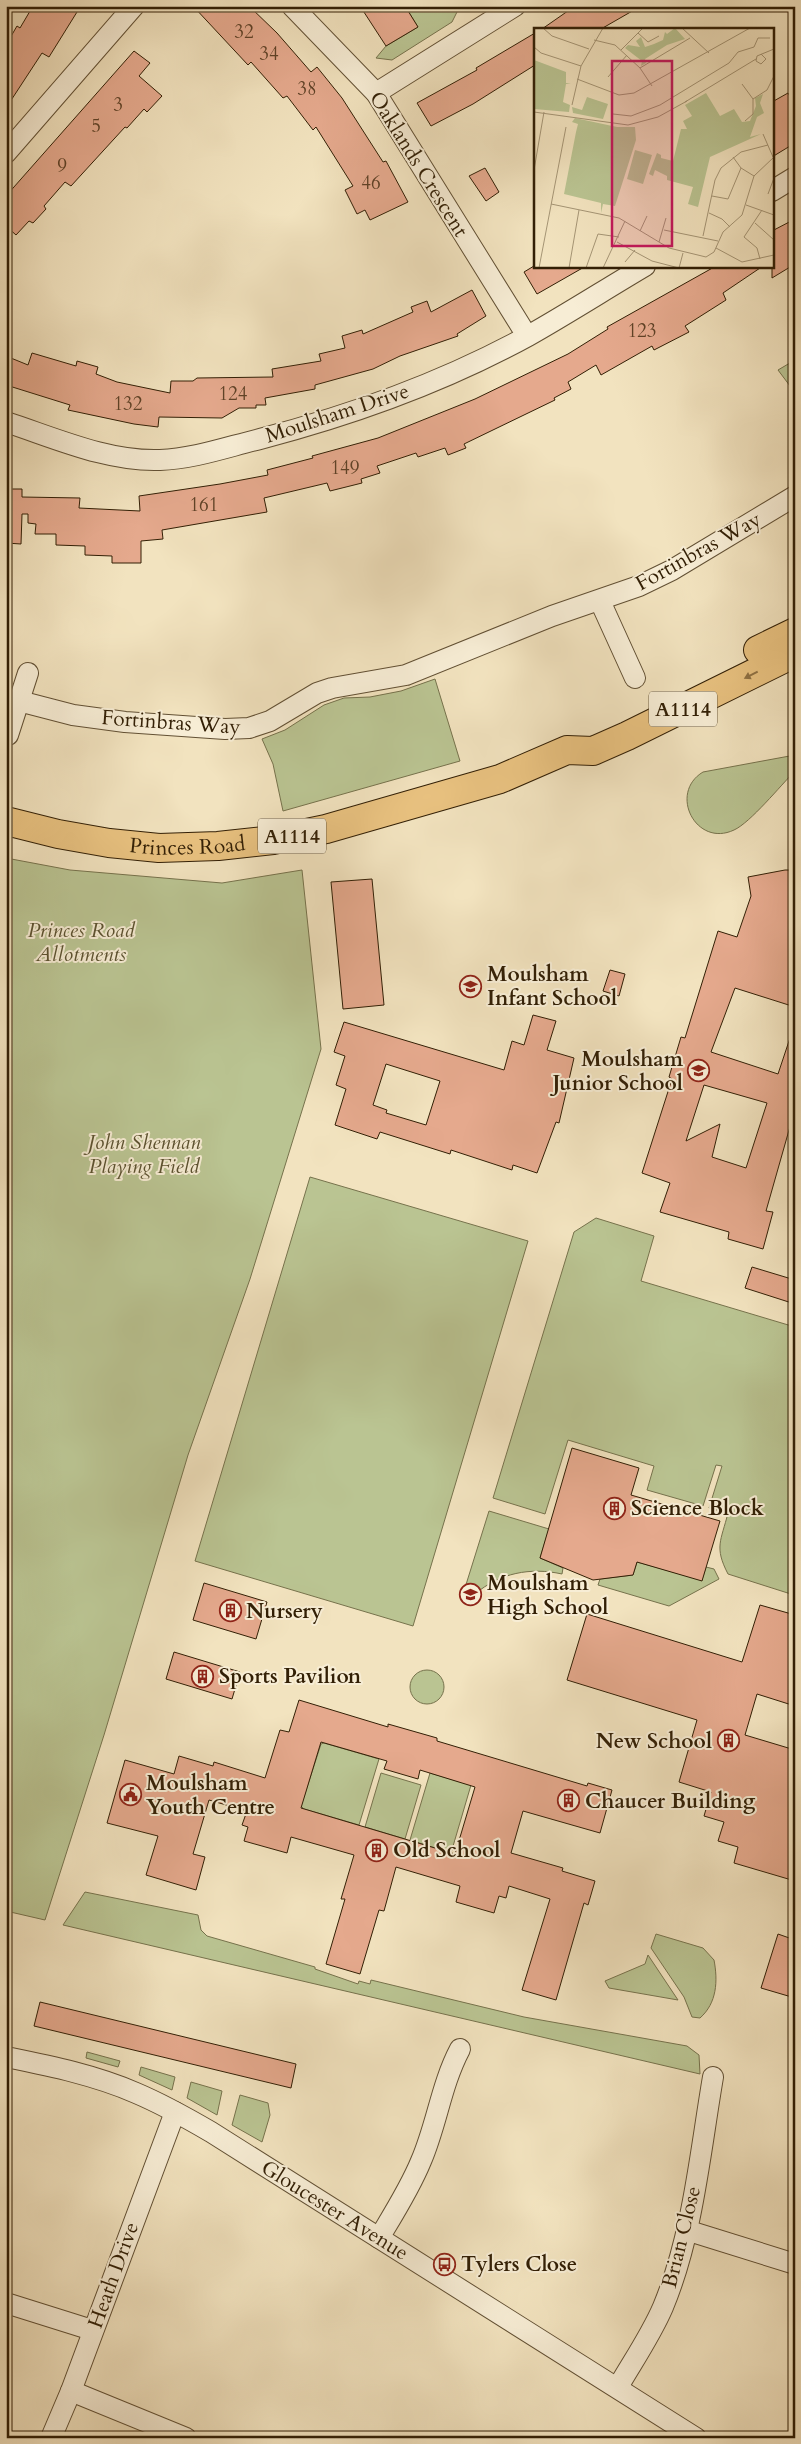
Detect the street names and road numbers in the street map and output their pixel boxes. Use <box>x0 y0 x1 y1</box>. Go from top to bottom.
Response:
street label: Oaklands Crescent <box>362 86 475 243</box>
street label: Moulsham Drive <box>261 377 413 450</box>
street label: Fortinbras Way <box>630 505 766 598</box>
road number: A1114 <box>649 692 717 726</box>
street label: Fortinbras Way <box>100 703 242 742</box>
road number: A1114 <box>258 818 326 854</box>
street label: Princes Road <box>128 829 247 863</box>
street label: Gloucester Avenue <box>256 2153 414 2267</box>
street label: Brian Close <box>655 2183 708 2291</box>
street label: Heath Drive <box>81 2218 146 2332</box>

